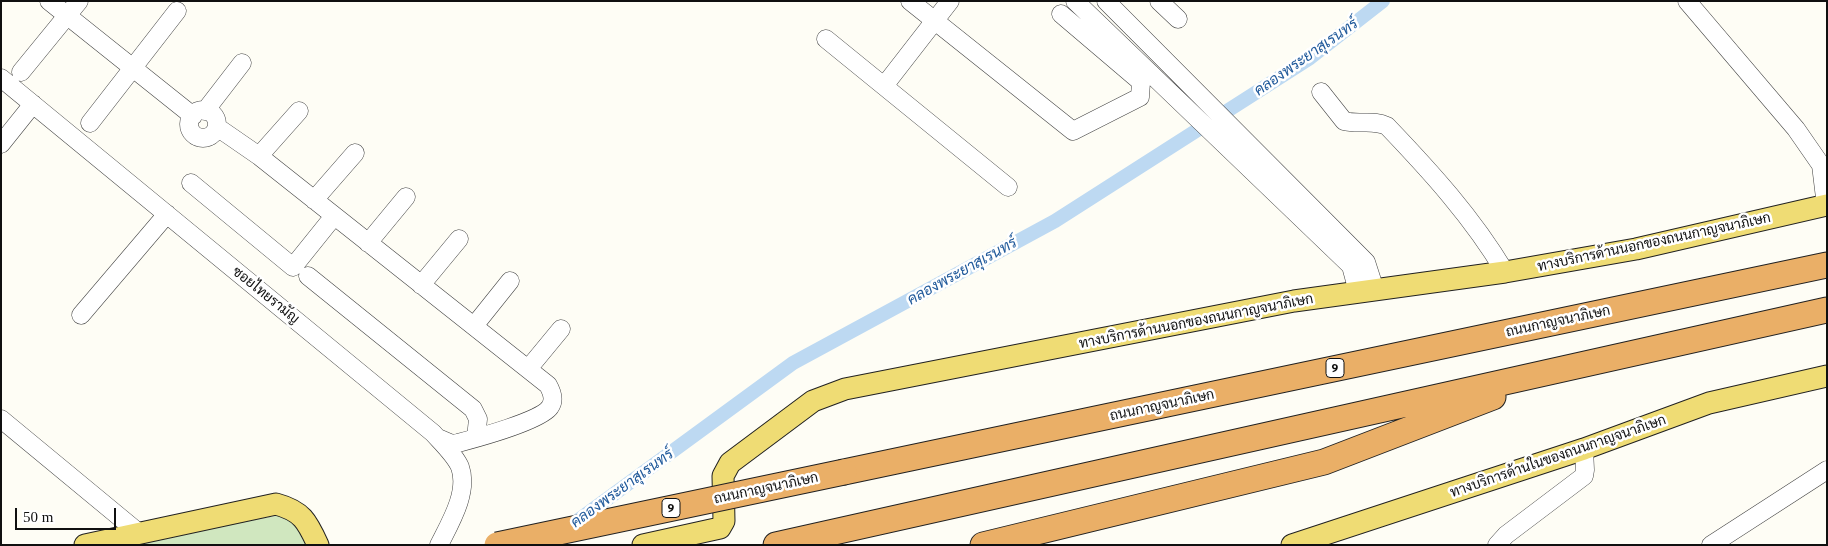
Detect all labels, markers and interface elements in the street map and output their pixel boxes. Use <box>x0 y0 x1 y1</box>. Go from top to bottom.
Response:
water label: คลองพระยาสุเรนทร์ <box>1251 14 1361 100</box>
street label: ทางบริการด้านนอกของถนนกาญจนาภิเษก <box>1536 209 1772 275</box>
water label: คลองพระยาสุเรนทร์ <box>904 233 1020 309</box>
street label: ซอยไทยรามัญ <box>229 263 303 327</box>
street label: ทางบริการด้านนอกของถนนกาญจนาภิเษก <box>1077 290 1315 352</box>
street label: ถนนกาญจนาภิเษก <box>1504 302 1612 340</box>
road number: 9 <box>1326 358 1344 378</box>
street label: ถนนกาญจนาภิเษก <box>1108 386 1216 424</box>
street label: ทางบริการด้านในของถนนกาญจนาภิเษก <box>1448 411 1668 501</box>
water label: คลองพระยาสุเรนทร์ <box>567 445 677 531</box>
street label: ถนนกาญจนาภิเษก <box>712 469 820 507</box>
scale bar <box>18 498 119 530</box>
road number: 9 <box>662 498 680 518</box>
text: 50 m <box>23 509 53 525</box>

